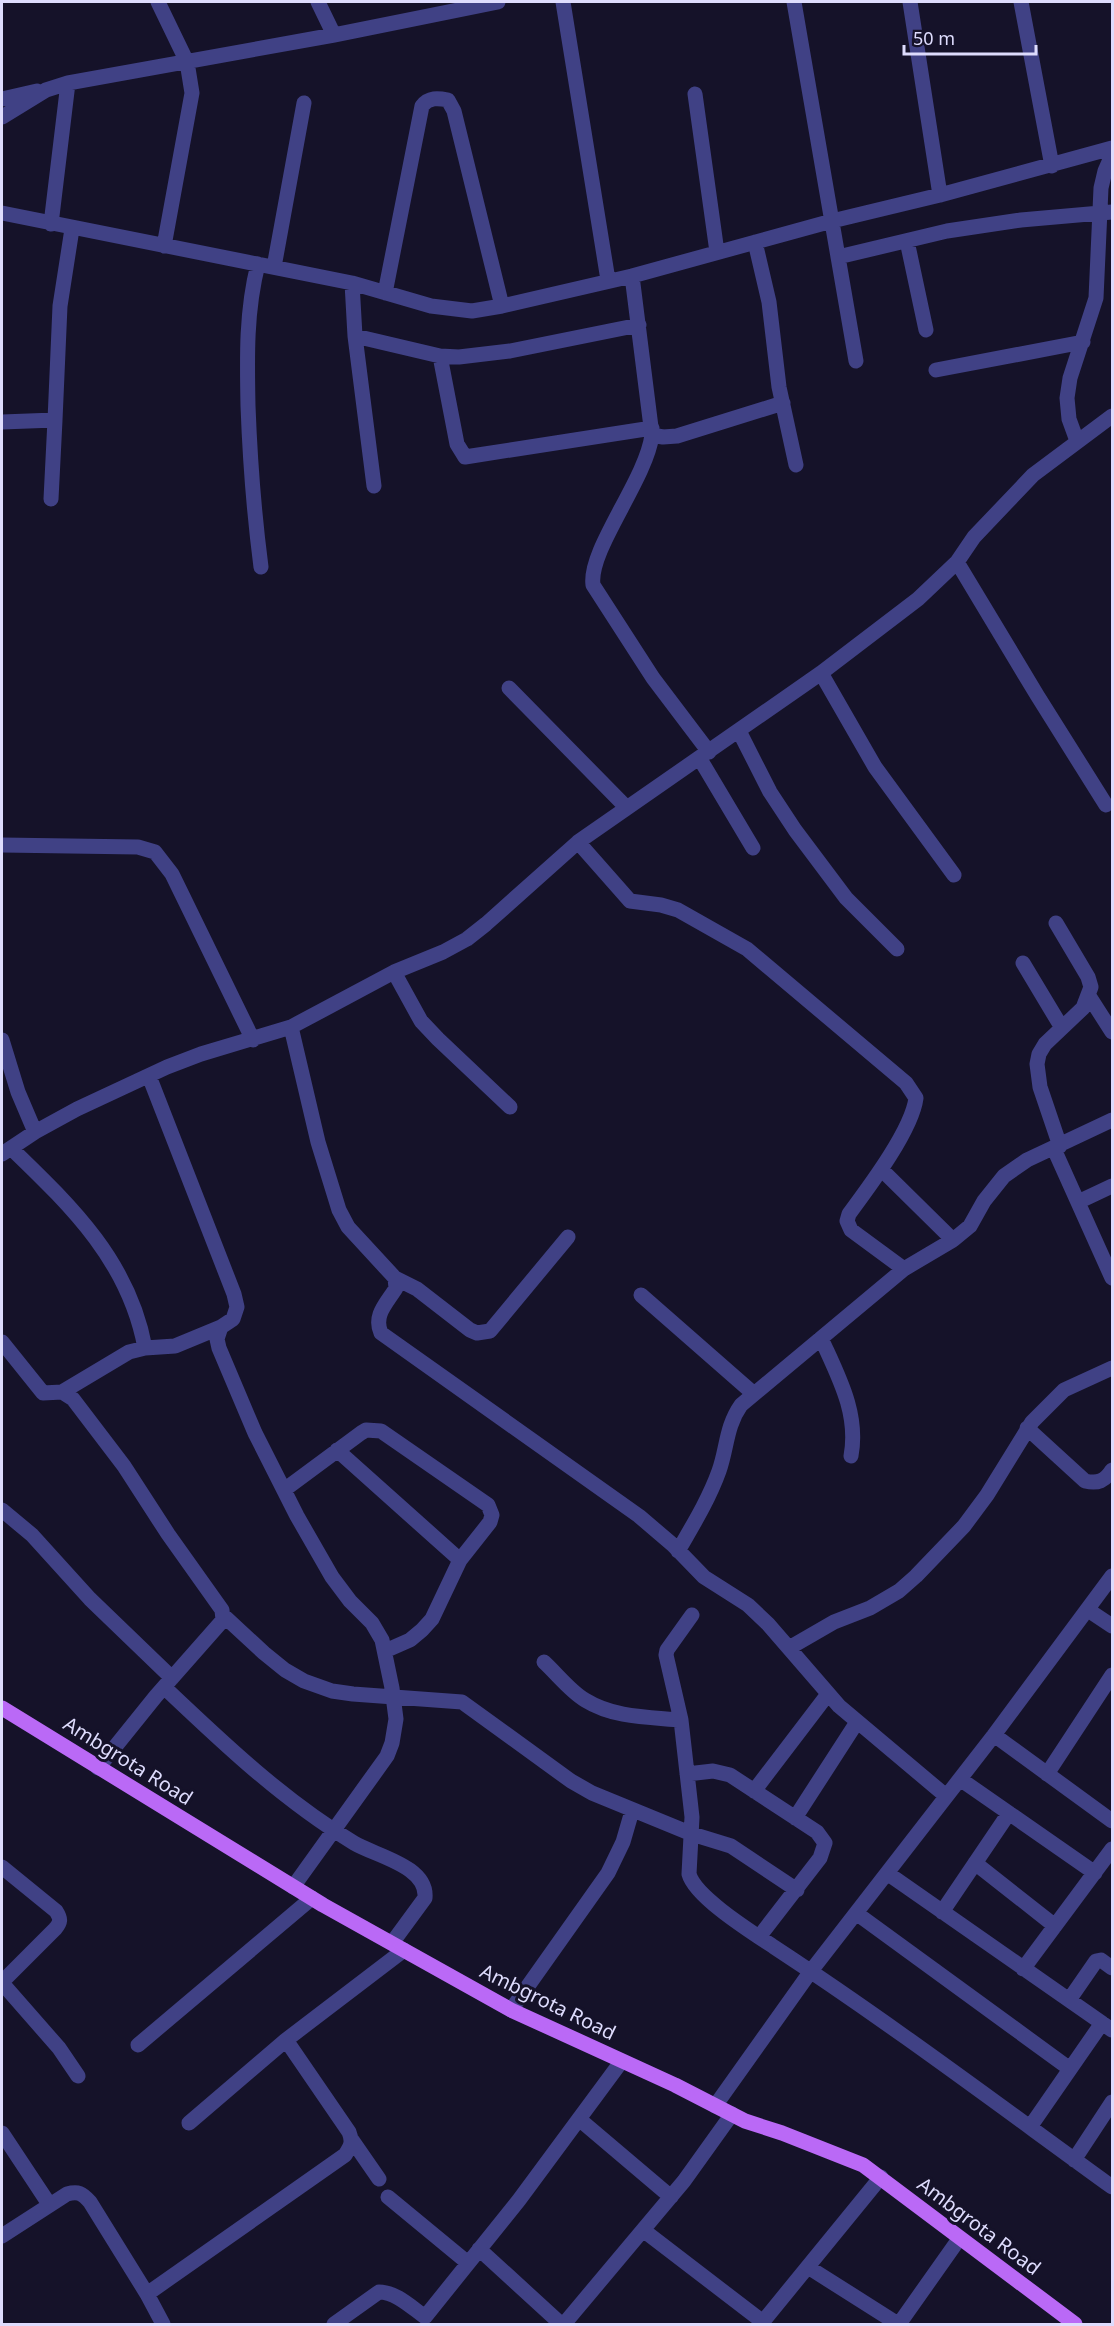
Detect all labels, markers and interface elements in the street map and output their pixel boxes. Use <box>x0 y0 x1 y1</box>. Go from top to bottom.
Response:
scale bar <box>904 18 1036 56</box>
text: 50 m <box>913 26 955 50</box>
street label: Ambgrota Road <box>58 1710 198 1811</box>
street label: Ambgrota Road <box>476 1957 621 2046</box>
street label: Ambgrota Road <box>912 2170 1046 2281</box>

